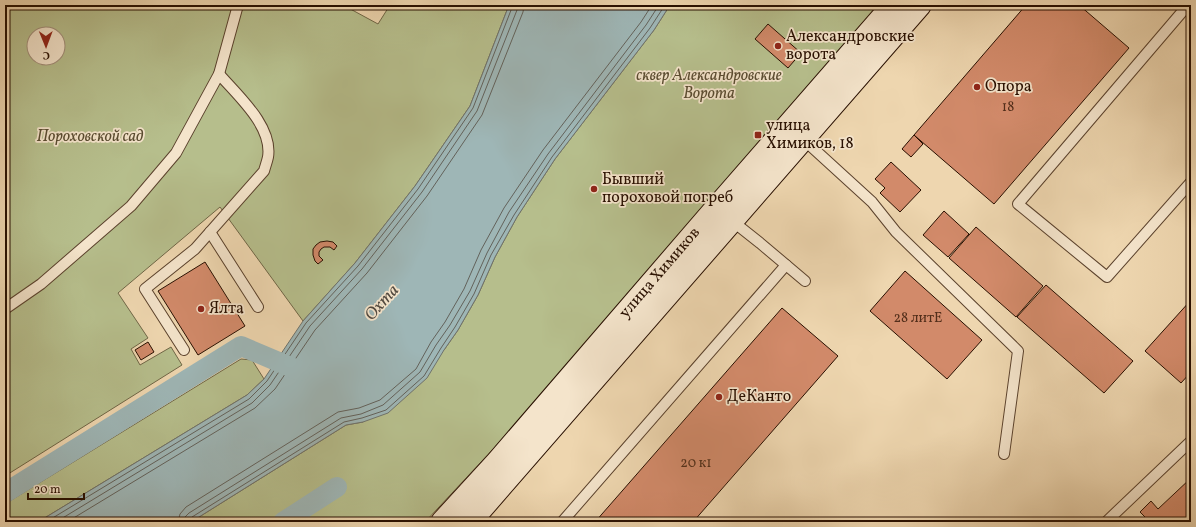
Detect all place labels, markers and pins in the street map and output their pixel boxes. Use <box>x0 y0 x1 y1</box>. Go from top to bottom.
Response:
place label: Александровские ворота <box>786 26 915 66</box>
marker: Александровские ворота <box>773 41 783 51</box>
place label: Опора <box>985 76 1032 98</box>
marker: Опора <box>972 82 982 92</box>
place label: улица Химиков, 18 <box>766 115 854 155</box>
marker: улица Химиков, 18 <box>753 130 763 140</box>
place label: Бывший пороховой погреб <box>602 169 733 209</box>
marker: Бывший пороховой погреб <box>589 184 599 194</box>
place label: Ялта <box>209 298 244 320</box>
marker: Ялта <box>196 304 206 314</box>
place label: ДеКанто <box>727 386 791 408</box>
marker: ДеКанто <box>714 392 724 402</box>

